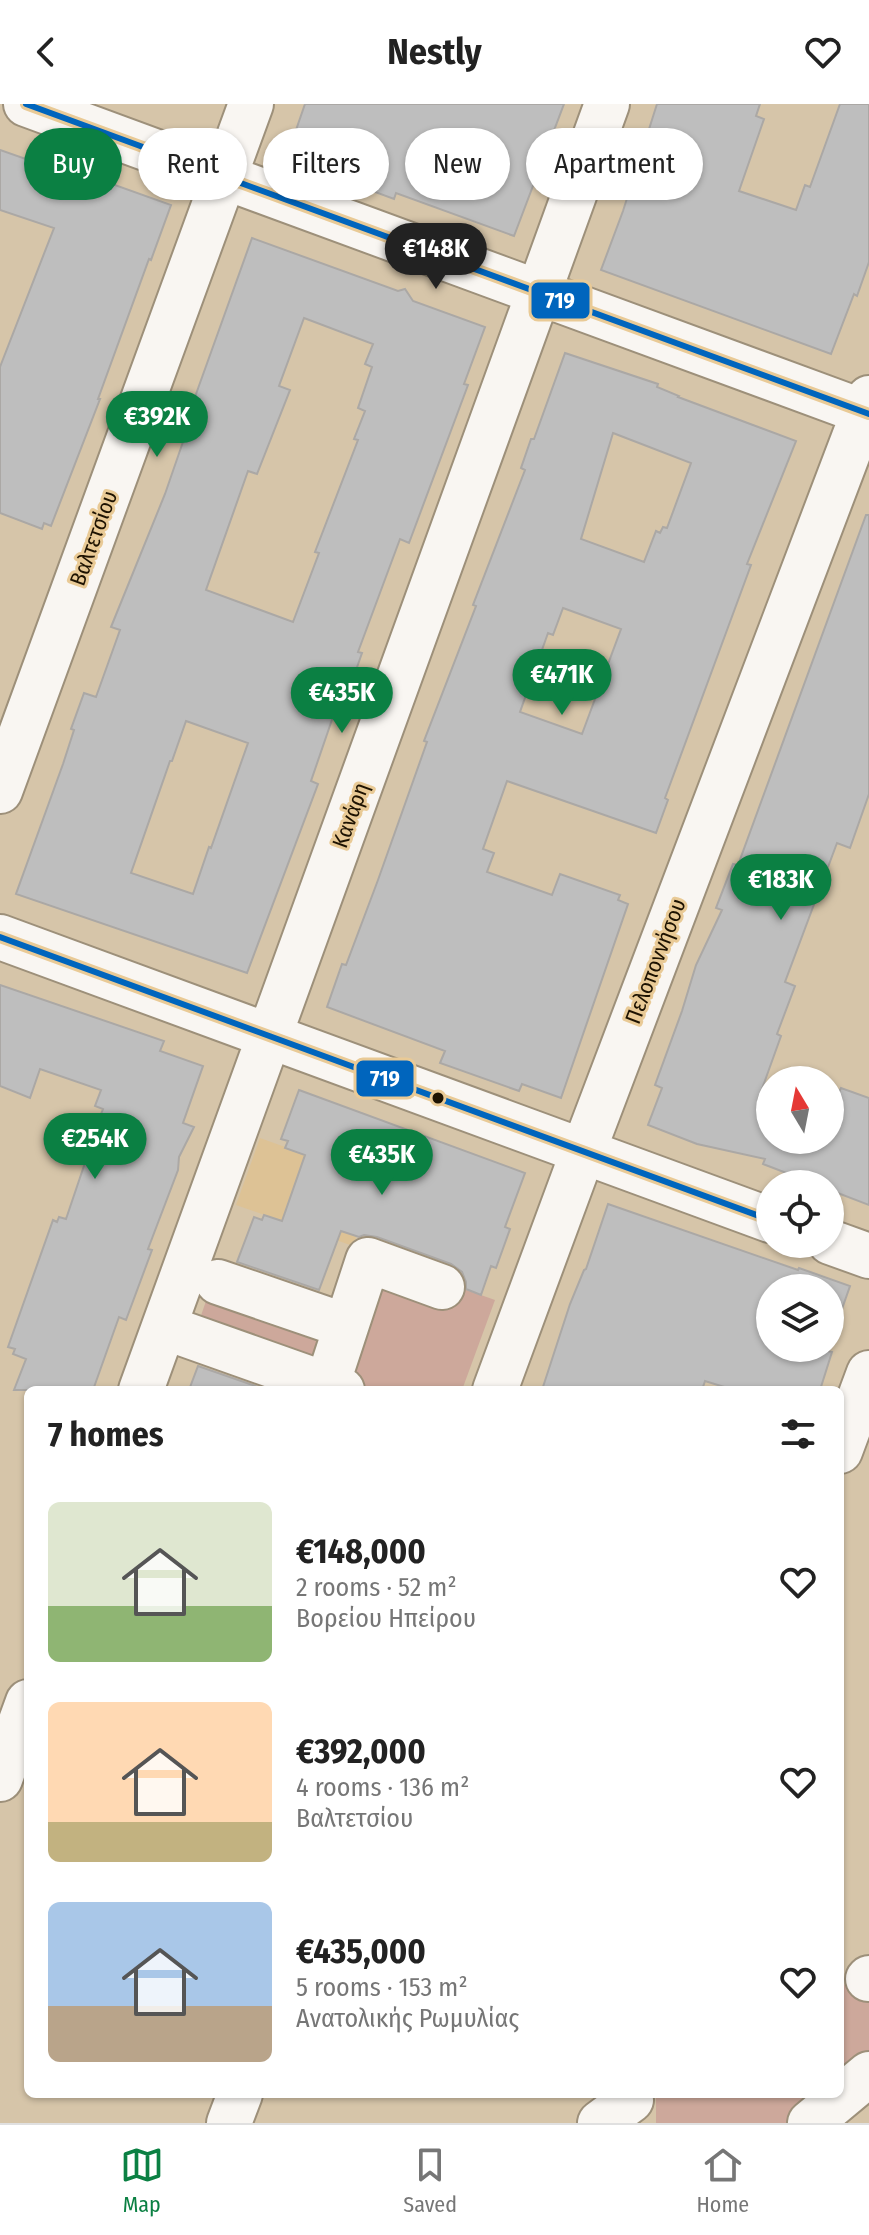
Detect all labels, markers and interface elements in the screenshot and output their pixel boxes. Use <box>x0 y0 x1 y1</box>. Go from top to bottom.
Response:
icon: back <box>24 30 68 74</box>
text: Nestly <box>387 30 482 74</box>
icon: heart <box>801 30 845 74</box>
chip: Buy <box>24 128 122 200</box>
chip: Rent <box>138 128 247 200</box>
chip: Filters <box>263 128 389 200</box>
chip: New <box>405 128 510 200</box>
chip: Apartment <box>526 128 703 200</box>
pin: €148K <box>380 223 492 291</box>
text: €148K <box>403 233 469 264</box>
line badge: 719 <box>530 281 591 320</box>
text: 719 <box>545 287 575 314</box>
pin: €392K <box>101 391 213 459</box>
text: €392K <box>124 401 190 432</box>
street label: Βαλτετσίου <box>64 487 123 589</box>
pin: €471K <box>506 649 618 717</box>
text: €471K <box>531 659 593 690</box>
pin: €435K <box>286 667 398 735</box>
text: €435K <box>309 677 375 708</box>
street label: Κανάρη <box>326 779 375 852</box>
pin: €183K <box>725 854 837 922</box>
text: €183K <box>748 864 814 895</box>
street label: Πελοποννήσου <box>619 895 692 1028</box>
line badge: 719 <box>355 1059 415 1098</box>
text: 719 <box>370 1065 400 1092</box>
north arrow <box>756 1066 844 1154</box>
map controls <box>756 1066 844 1362</box>
unlabelled marker <box>430 1090 446 1106</box>
pin: €254K <box>39 1113 151 1181</box>
text: €254K <box>62 1123 128 1154</box>
pin: €435K <box>326 1129 438 1197</box>
text: €435K <box>349 1139 415 1170</box>
button: locate <box>756 1170 844 1258</box>
button: layers <box>756 1274 844 1362</box>
icon: filters <box>776 1412 820 1456</box>
text: 7 homes <box>48 1414 164 1455</box>
text: €148,000 <box>296 1531 426 1572</box>
icon: home <box>112 1534 208 1630</box>
icon: heart <box>776 1560 820 1604</box>
text: 2 rooms · 52 m² <box>296 1572 457 1603</box>
text: Βορείου Ηπείρου <box>296 1603 476 1634</box>
text: €392,000 <box>296 1731 426 1772</box>
icon: home <box>112 1734 208 1830</box>
icon: heart <box>776 1760 820 1804</box>
text: 4 rooms · 136 m² <box>296 1772 469 1803</box>
text: Βαλτετσίου <box>296 1803 413 1834</box>
text: €435,000 <box>296 1931 426 1972</box>
icon: home <box>112 1934 208 2030</box>
icon: heart <box>776 1960 820 2004</box>
text: 5 rooms · 153 m² <box>296 1972 468 2003</box>
text: Ανατολικής Ρωμυλίας <box>296 2003 519 2034</box>
tab: Map <box>120 2143 164 2218</box>
tab: Saved <box>403 2143 457 2218</box>
tab: Home <box>697 2143 749 2218</box>

